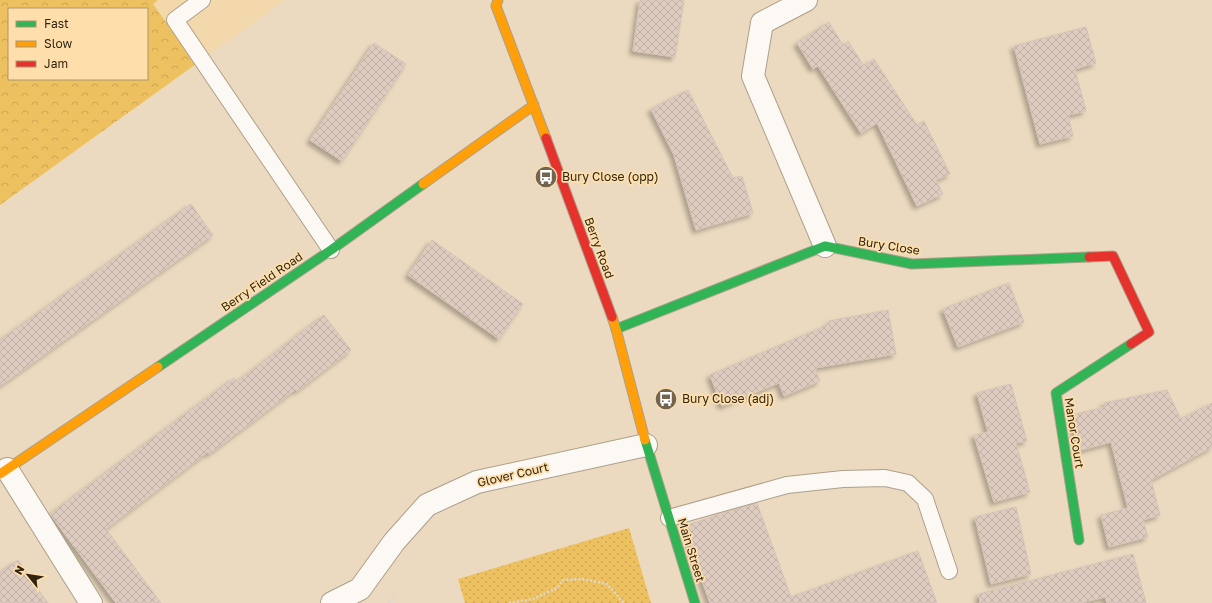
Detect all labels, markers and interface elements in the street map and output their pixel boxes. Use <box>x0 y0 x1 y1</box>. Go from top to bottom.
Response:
legend <box>8 8 148 80</box>
text: Fast <box>44 16 69 31</box>
text: Slow <box>44 36 72 51</box>
text: Jam <box>44 56 68 71</box>
bus stop icon: Bury Close (opp) <box>533 164 559 190</box>
place label: Bury Close (opp) <box>562 169 659 184</box>
street label: Berry Road <box>582 215 617 280</box>
street label: Bury Close <box>857 233 921 258</box>
street label: Berry Field Road <box>218 249 305 314</box>
bus stop icon: Bury Close (adj) <box>653 386 679 412</box>
place label: Bury Close (adj) <box>682 391 774 406</box>
street label: Manor Court <box>1061 396 1088 470</box>
street label: Glover Court <box>476 459 550 490</box>
street label: Main Street <box>675 516 708 584</box>
north arrow <box>8 555 48 595</box>
text: N <box>11 563 27 577</box>

